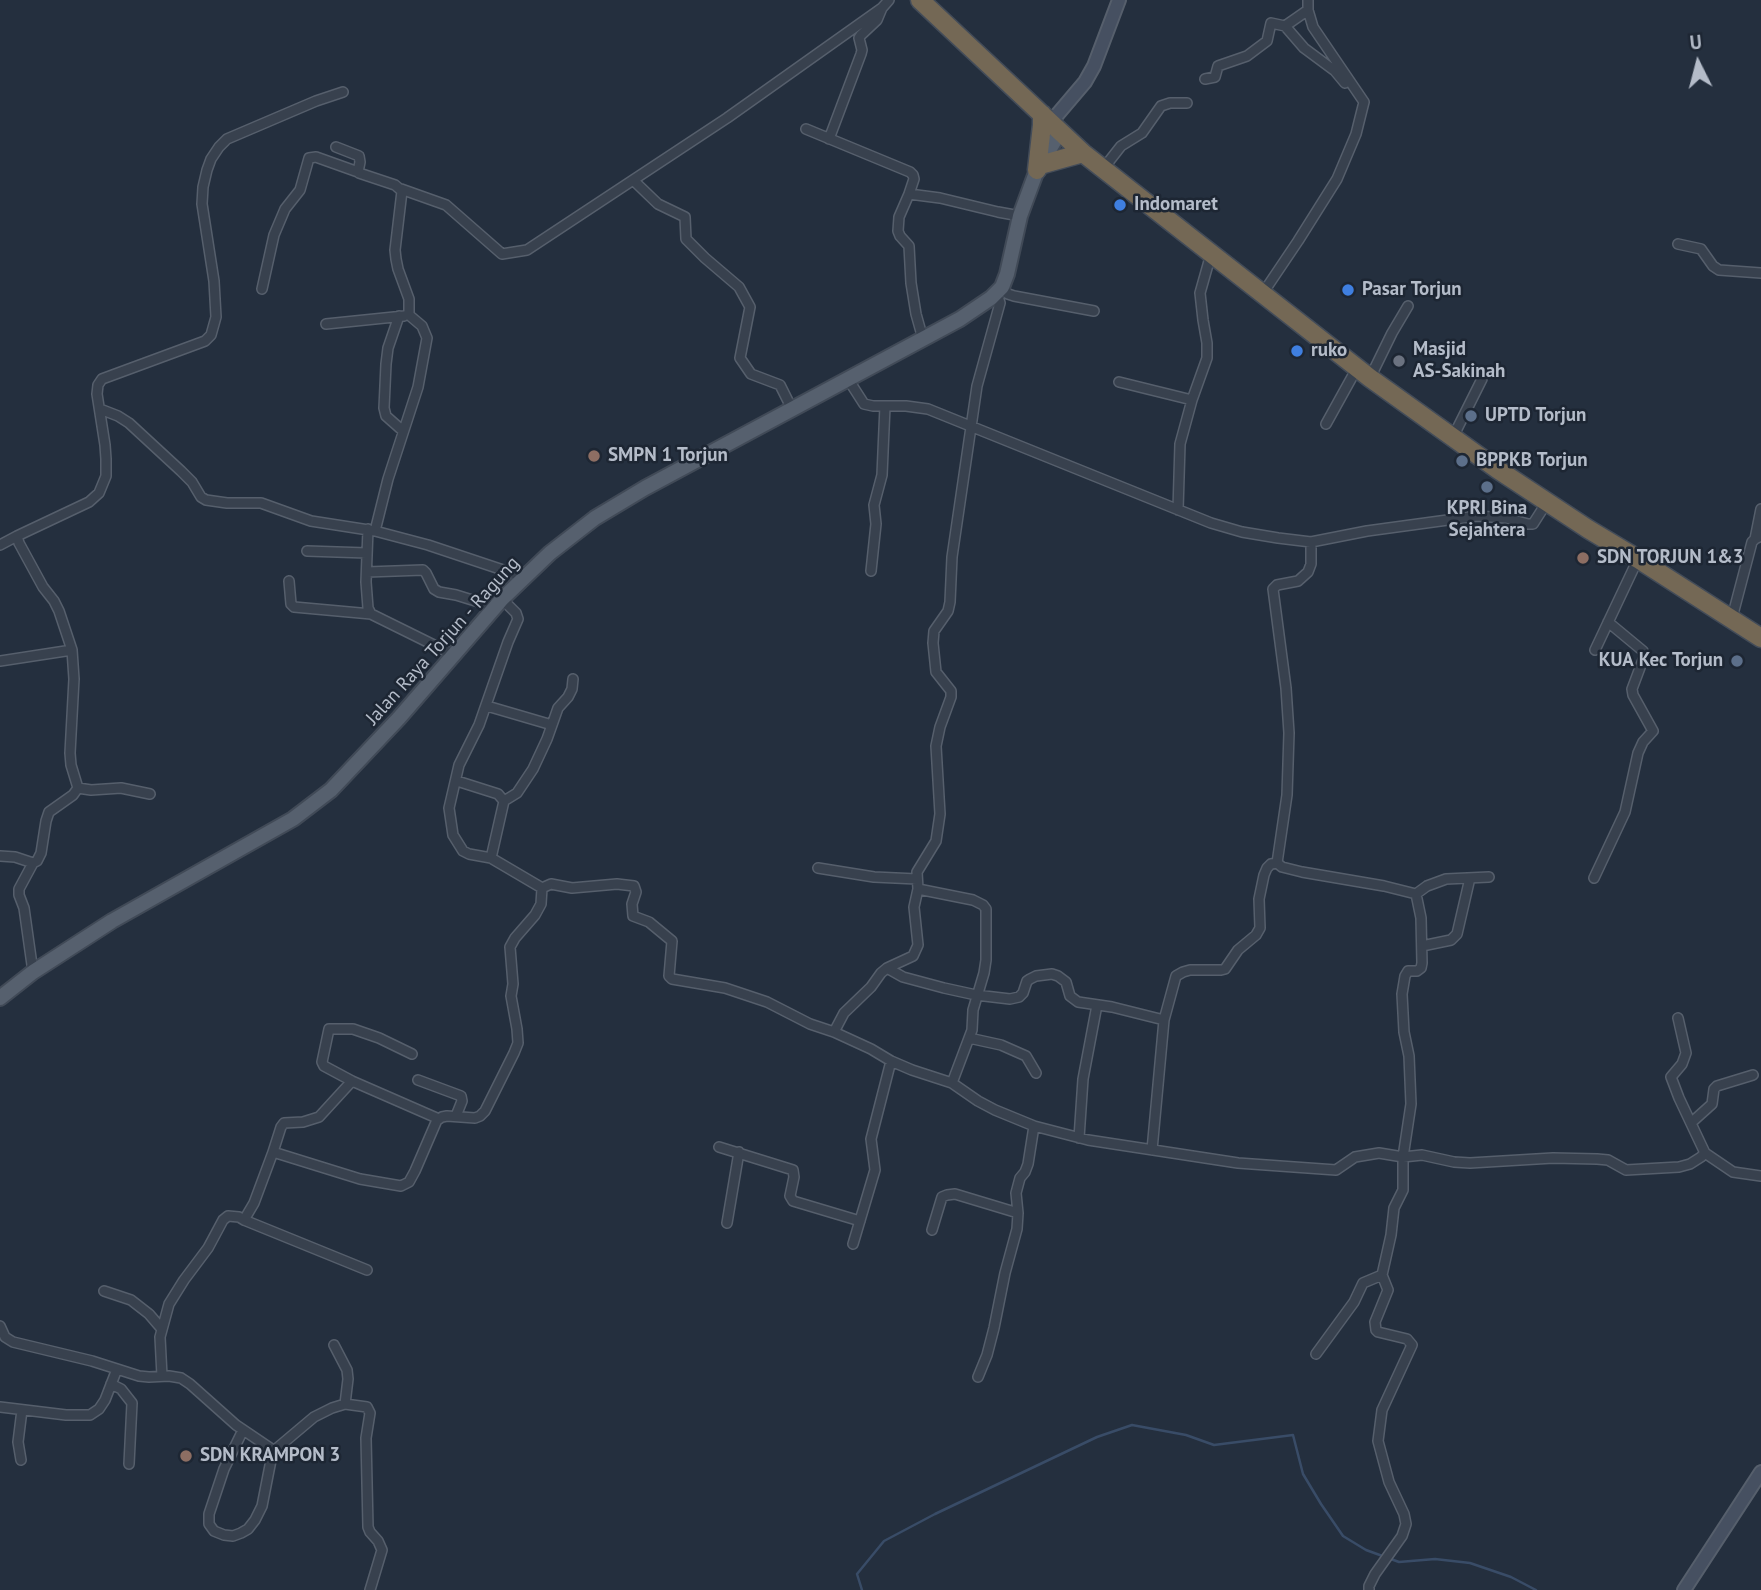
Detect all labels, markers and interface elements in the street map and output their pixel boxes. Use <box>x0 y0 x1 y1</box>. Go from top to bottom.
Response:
north arrow <box>1663 28 1733 98</box>
text: U <box>1689 30 1703 55</box>
place label: Indomaret <box>1134 194 1218 216</box>
marker: Indomaret <box>1112 197 1128 213</box>
place label: Pasar Torjun <box>1362 279 1462 301</box>
marker: Pasar Torjun <box>1340 282 1356 298</box>
place label: Masjid AS-Sakinah <box>1413 339 1505 383</box>
place label: ruko <box>1311 340 1347 362</box>
marker: ruko <box>1289 343 1305 359</box>
marker: Masjid AS-Sakinah <box>1391 353 1407 369</box>
place label: UPTD Torjun <box>1485 405 1586 427</box>
marker: UPTD Torjun <box>1463 408 1479 424</box>
place label: SMPN 1 Torjun <box>608 445 728 467</box>
marker: SMPN 1 Torjun <box>586 448 602 464</box>
place label: BPPKB Torjun <box>1476 450 1588 472</box>
marker: BPPKB Torjun <box>1454 453 1470 469</box>
marker: KPRI Bina Sejahtera <box>1479 479 1495 495</box>
place label: KPRI Bina Sejahtera <box>1447 498 1527 542</box>
place label: SDN TORJUN 1&3 <box>1597 547 1743 569</box>
marker: SDN TORJUN 1&3 <box>1575 550 1591 566</box>
street label: Jalan Raya Torjun - Ragung <box>361 552 525 730</box>
place label: KUA Kec Torjun <box>1599 650 1723 672</box>
marker: KUA Kec Torjun <box>1729 653 1745 669</box>
place label: SDN KRAMPON 3 <box>200 1445 340 1467</box>
marker: SDN KRAMPON 3 <box>178 1448 194 1464</box>

